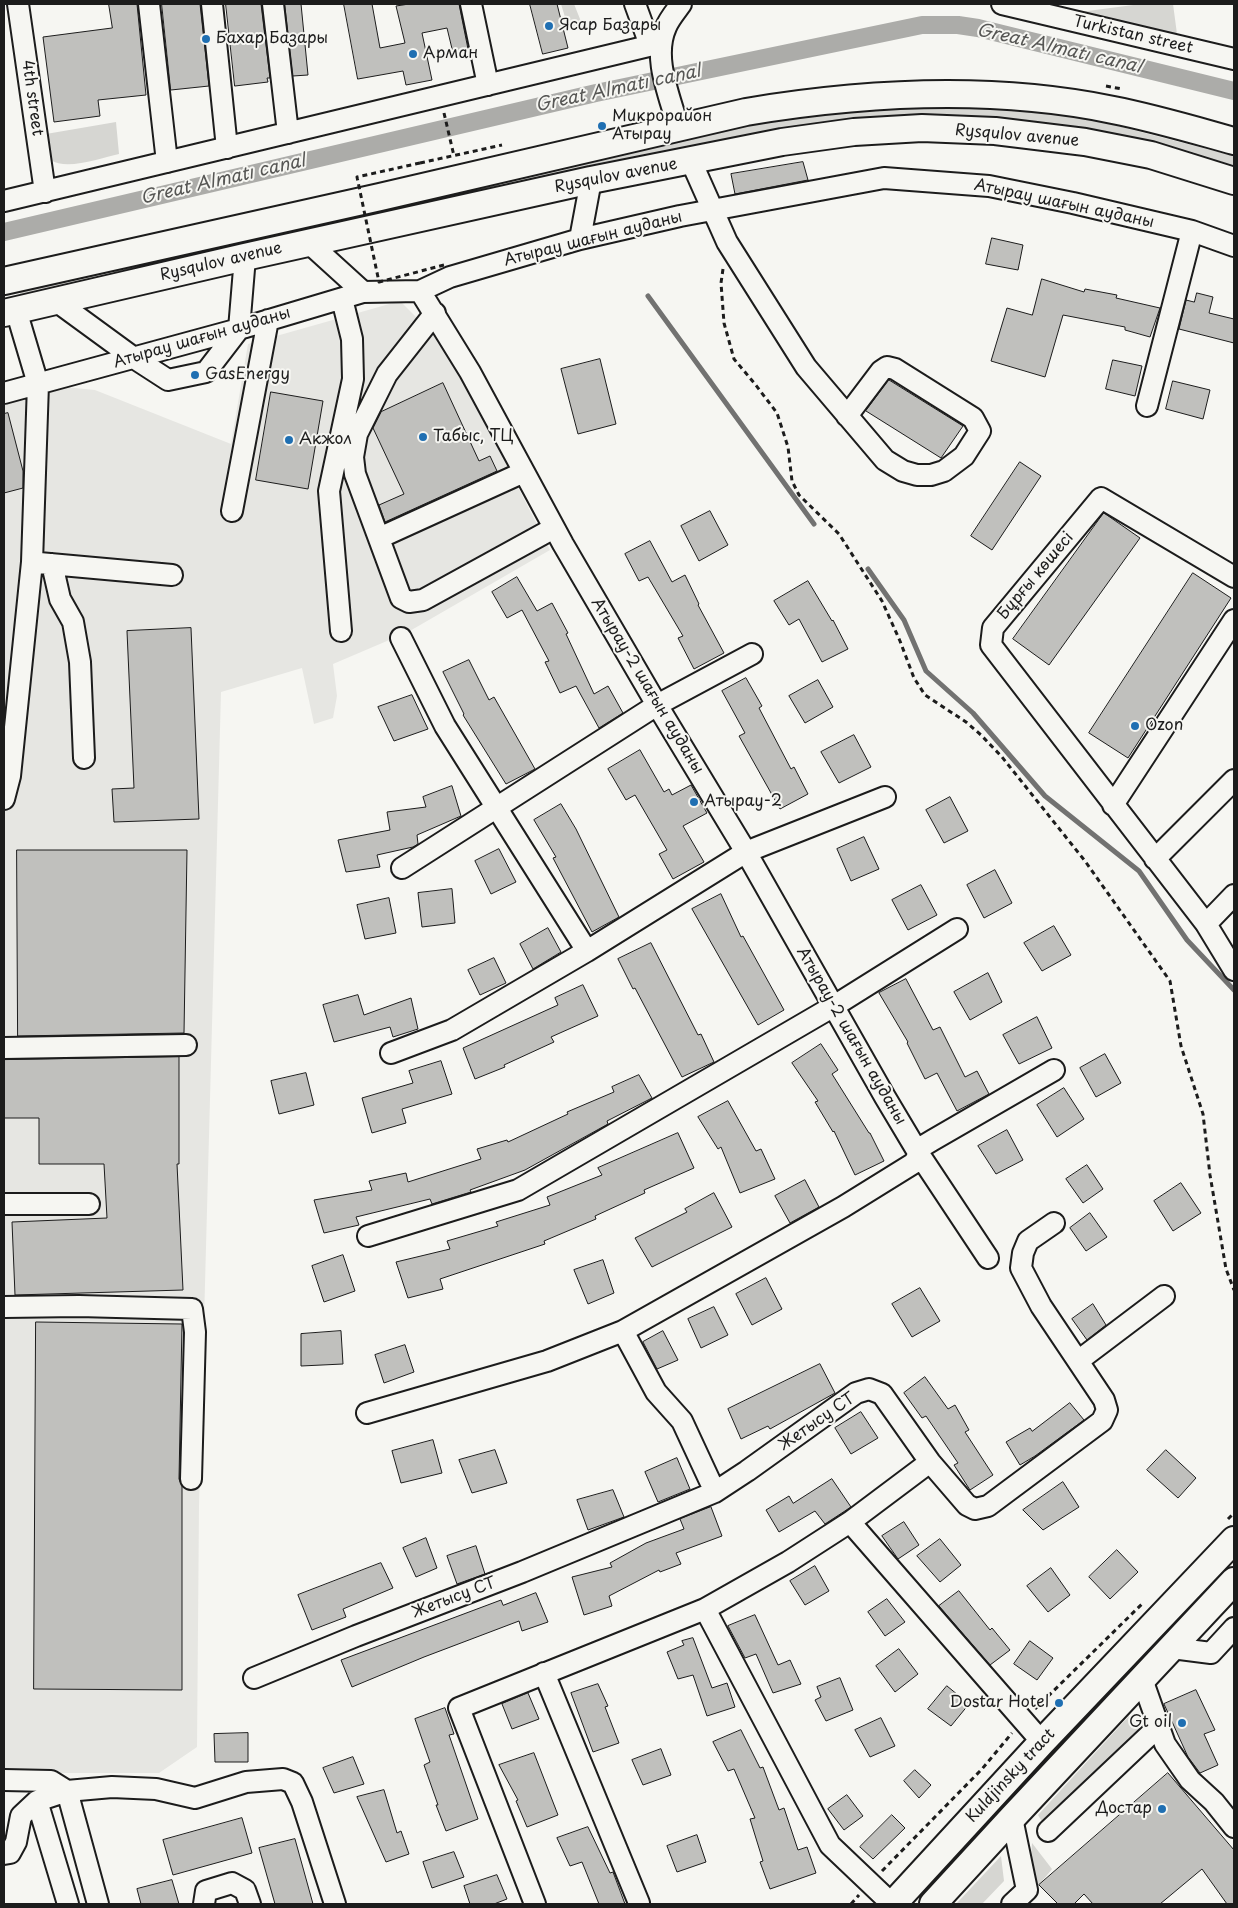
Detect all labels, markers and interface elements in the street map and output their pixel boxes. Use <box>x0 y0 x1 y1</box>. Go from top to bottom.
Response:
street label: Turkistan street <box>1071 12 1195 58</box>
place label: Ясар Базары <box>559 16 661 36</box>
marker: Ясар Базары <box>543 20 555 32</box>
water label: Great Almatı canal <box>975 20 1143 78</box>
place label: Бахар Базары <box>216 29 328 49</box>
marker: Бахар Базары <box>200 33 212 45</box>
place label: Арман <box>423 44 478 64</box>
marker: Арман <box>407 48 419 60</box>
street label: 4th street <box>17 59 47 137</box>
water label: Great Almatı canal <box>533 61 703 117</box>
place label: Микрорайон Атырау <box>612 107 712 145</box>
marker: Микрорайон Атырау <box>596 120 608 132</box>
street label: Rysqulov avenue <box>954 121 1080 151</box>
water label: Great Almatı canal <box>139 151 307 209</box>
street label: Rysqulov avenue <box>553 155 679 197</box>
street label: Атырау шағын ауданы <box>972 176 1156 232</box>
street label: Атырау шағын ауданы <box>502 208 684 270</box>
street label: Rysqulov avenue <box>158 239 284 285</box>
street label: Атырау шағын ауданы <box>111 304 293 372</box>
place label: GasEnergy <box>205 365 290 385</box>
marker: GasEnergy <box>189 369 201 381</box>
place label: Табыс, ТЦ <box>433 427 514 447</box>
place label: Акжол <box>299 430 352 450</box>
marker: Табыс, ТЦ <box>417 431 429 443</box>
marker: Акжол <box>283 434 295 446</box>
street label: Бұрғы көшесі <box>994 529 1078 623</box>
street label: Атырау-2 шағын ауданы <box>587 595 707 777</box>
place label: Ozon <box>1145 716 1183 736</box>
marker: Ozon <box>1129 720 1141 732</box>
place label: Атырау-2 <box>704 792 782 812</box>
marker: Атырау-2 <box>688 796 700 808</box>
street label: Атырау-2 шағын ауданы <box>792 944 910 1128</box>
street label: Жетысу СТ <box>775 1389 859 1455</box>
street label: Жетысу СТ <box>409 1573 499 1623</box>
place label: Dostar Hotel <box>949 1693 1049 1713</box>
marker: Dostar Hotel <box>1053 1697 1065 1709</box>
place label: Gt oil <box>1129 1713 1172 1733</box>
marker: Gt oil <box>1176 1717 1188 1729</box>
street label: Kuldjinsky tract <box>963 1725 1059 1827</box>
place label: Достар <box>1096 1799 1152 1819</box>
marker: Достар <box>1156 1803 1168 1815</box>

